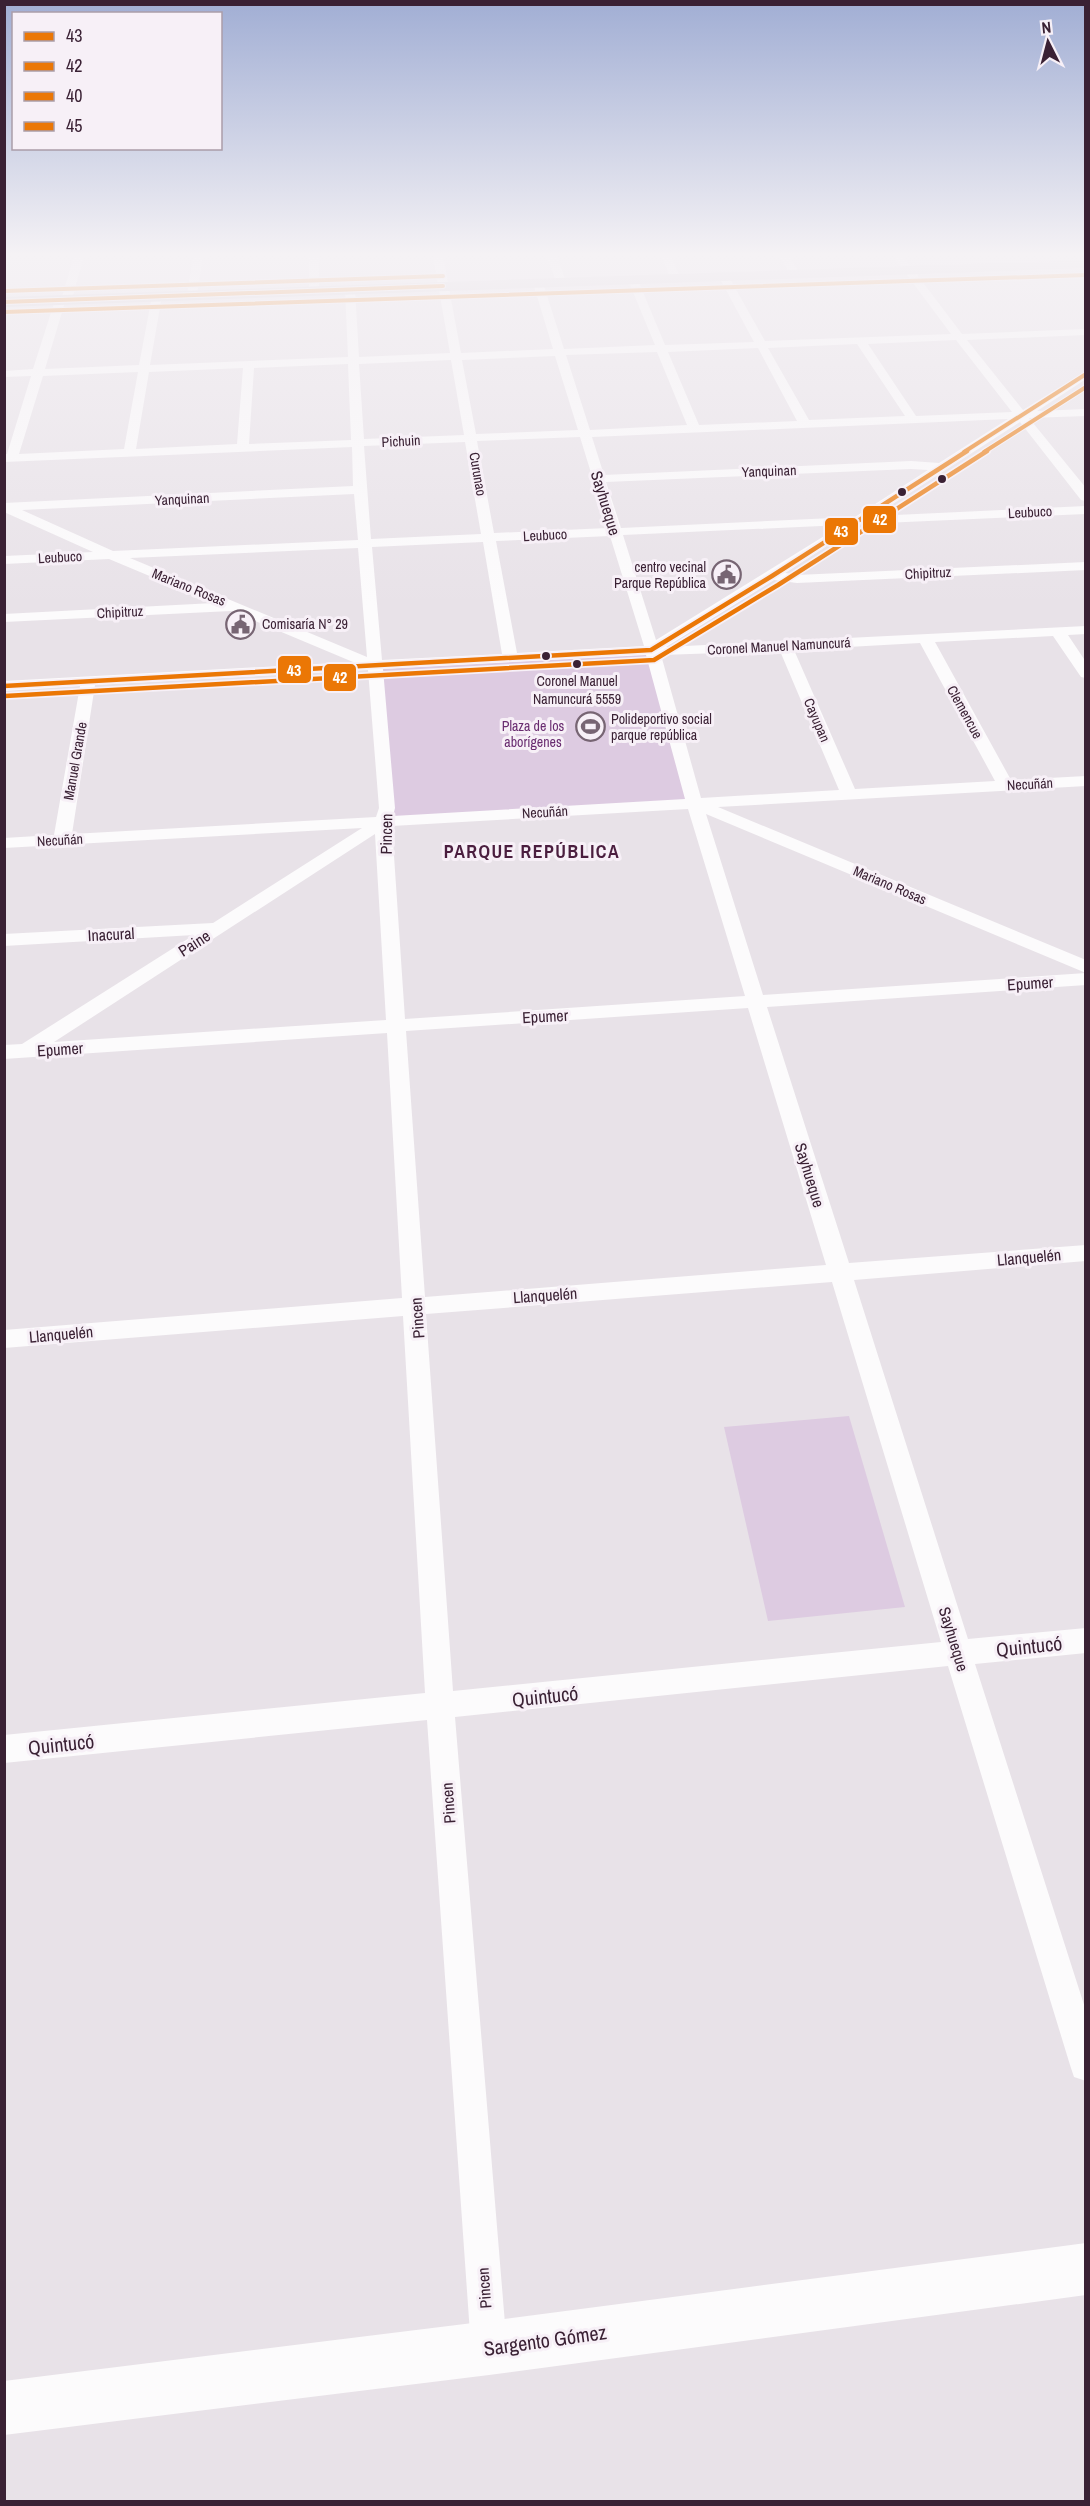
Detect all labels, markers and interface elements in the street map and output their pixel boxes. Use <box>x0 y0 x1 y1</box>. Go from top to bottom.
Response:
legend <box>12 12 222 150</box>
north arrow <box>1018 12 1078 72</box>
text: N <box>1041 16 1052 39</box>
text: 43 <box>66 23 82 48</box>
text: 42 <box>66 53 82 78</box>
text: 40 <box>66 83 82 108</box>
text: 45 <box>66 113 82 138</box>
street label: Pichuin <box>381 431 421 451</box>
street label: Curunao <box>465 451 491 497</box>
street label: Yanquinan <box>741 461 797 481</box>
street label: Sayhueque <box>586 468 626 538</box>
unlabelled marker <box>936 473 948 485</box>
unlabelled marker <box>896 486 908 498</box>
street label: Yanquinan <box>154 489 210 509</box>
street label: Leubuco <box>1008 502 1052 522</box>
line badge: 42 <box>862 505 897 534</box>
text: 42 <box>873 508 887 530</box>
line badge: 43 <box>824 517 859 546</box>
text: 43 <box>834 520 848 542</box>
street label: Leubuco <box>523 525 567 545</box>
street label: Leubuco <box>38 547 82 567</box>
place label: centro vecinal Parque República <box>614 558 707 592</box>
public building icon: centro vecinal Parque República <box>711 559 743 591</box>
street label: Chipitruz <box>904 563 952 583</box>
street label: Mariano Rosas <box>150 564 229 610</box>
street label: Chipitruz <box>96 602 144 622</box>
public building icon: Comisaría N° 29 <box>225 608 257 640</box>
place label: Comisaría N° 29 <box>262 615 348 633</box>
street label: Coronel Manuel Namuncurá <box>707 633 852 659</box>
unlabelled marker <box>540 650 552 662</box>
line badge: 43 <box>277 655 312 684</box>
marker: Coronel Manuel Namuncurá 5559 <box>571 658 583 670</box>
text: 43 <box>287 659 301 681</box>
line badge: 42 <box>323 663 357 692</box>
text: 42 <box>333 666 347 688</box>
place label: Coronel Manuel Namuncurá 5559 <box>533 672 621 708</box>
street label: Clemencue <box>943 682 987 742</box>
street label: Cayupan <box>800 695 834 745</box>
place label: Polideportivo social parque república <box>611 710 712 744</box>
sports icon: Polideportivo social parque república <box>574 711 606 743</box>
park label: Plaza de los aborígenes <box>502 717 565 751</box>
street label: Manuel Grande <box>59 720 91 802</box>
street label: Necuñán <box>1007 774 1053 794</box>
street label: Necuñán <box>522 802 568 822</box>
street label: Pincen <box>375 813 397 855</box>
street label: Necuñán <box>37 830 83 850</box>
district label: PARQUE REPÚBLICA <box>444 839 620 864</box>
street label: Mariano Rosas <box>851 862 930 909</box>
street label: Inacural <box>87 922 135 946</box>
street label: Paine <box>174 924 214 962</box>
street label: Epumer <box>1006 970 1054 996</box>
street label: Epumer <box>521 1004 569 1028</box>
street label: Epumer <box>36 1036 84 1062</box>
street label: Sayhueque <box>790 1140 830 1210</box>
street label: Llanquelén <box>996 1243 1062 1271</box>
street label: Llanquelén <box>512 1282 578 1308</box>
street label: Pincen <box>405 1297 429 1339</box>
street label: Llanquelén <box>28 1320 94 1348</box>
street label: Sayhueque <box>934 1604 974 1674</box>
street label: Quintucó <box>994 1629 1064 1663</box>
street label: Quintucó <box>510 1679 580 1713</box>
street label: Quintucó <box>26 1727 96 1761</box>
street label: Pincen <box>436 1782 460 1824</box>
street label: Pincen <box>472 2267 496 2309</box>
street label: Sargento Gómez <box>482 2318 608 2362</box>

